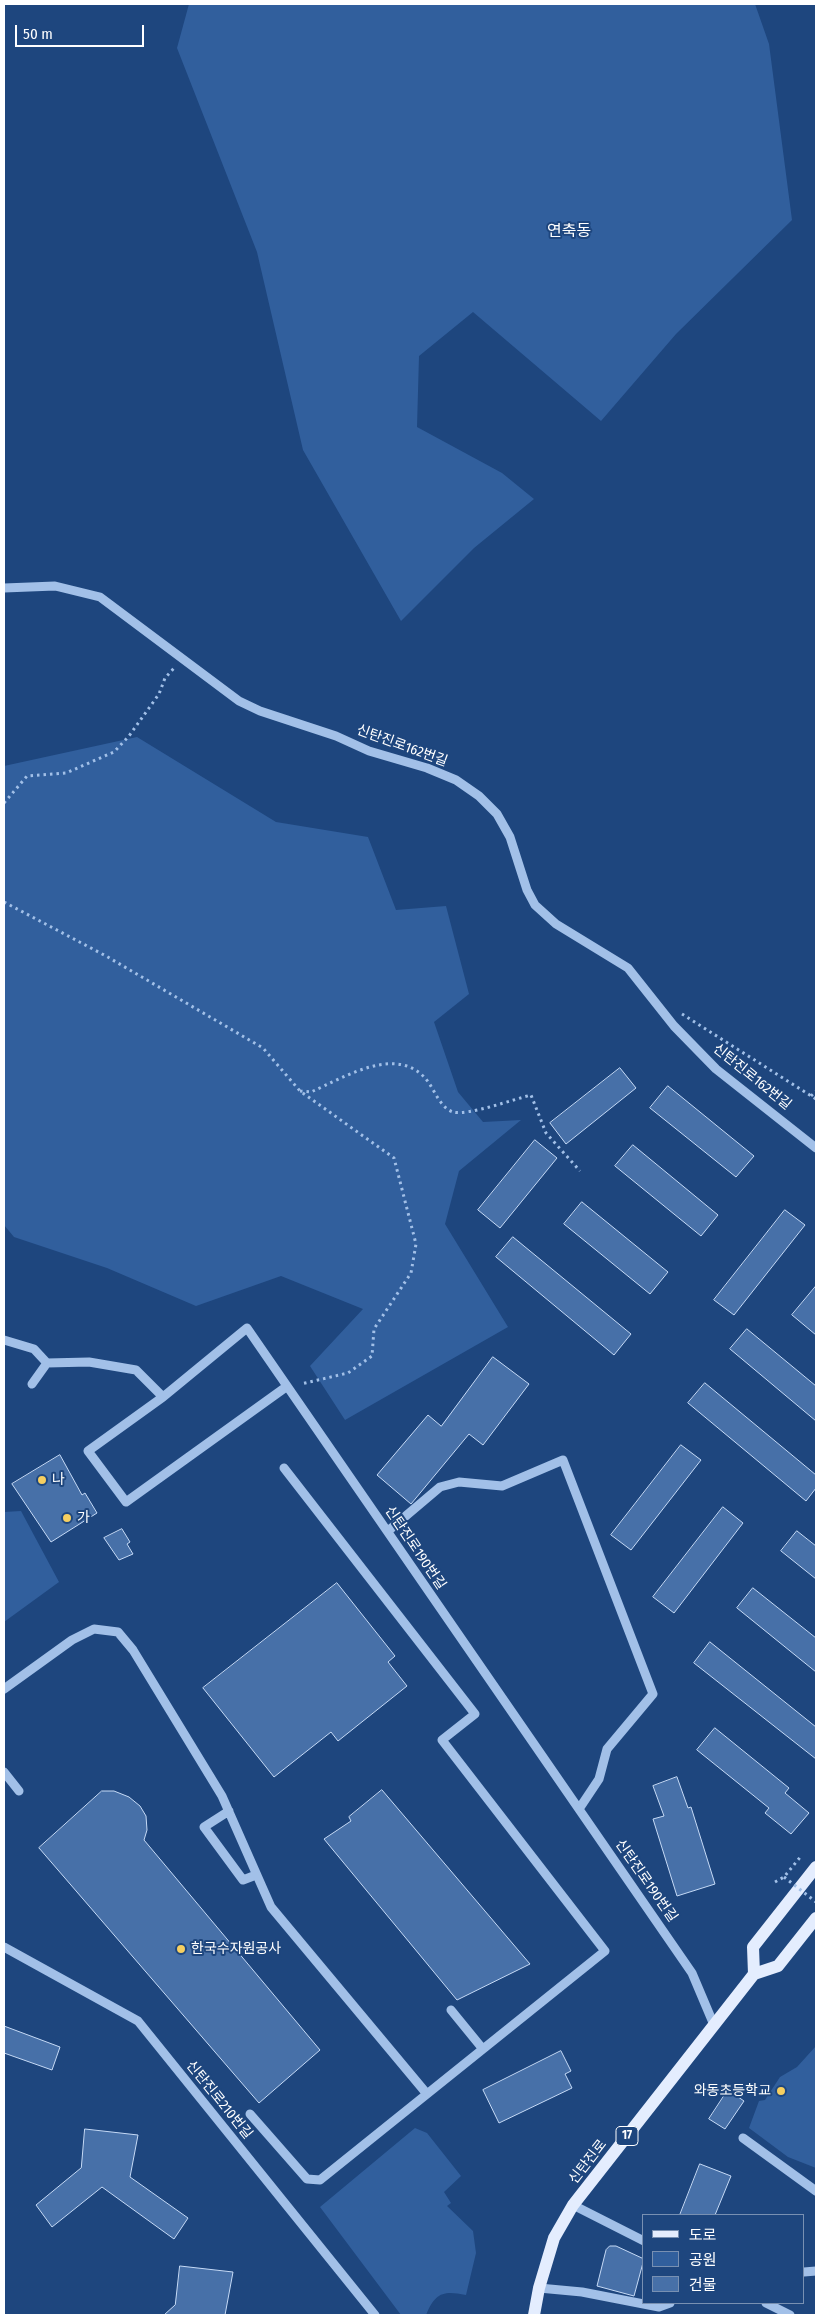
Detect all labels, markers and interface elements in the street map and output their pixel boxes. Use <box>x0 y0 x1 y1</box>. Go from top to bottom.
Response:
scale bar <box>18 15 146 47</box>
text: 50 m <box>23 25 53 43</box>
district label: 연축동 <box>547 222 591 242</box>
street label: 신탄진로162번길 <box>354 722 450 770</box>
street label: 신탄진로162번길 <box>710 1040 794 1114</box>
place label: 나 <box>52 1472 65 1488</box>
marker: 나 <box>36 1474 48 1486</box>
street label: 신탄진로190번길 <box>381 1503 449 1593</box>
place label: 가 <box>77 1510 90 1526</box>
marker: 가 <box>61 1512 73 1524</box>
street label: 신탄진로190번길 <box>611 1837 681 1925</box>
place label: 한국수자원공사 <box>191 1941 281 1957</box>
marker: 한국수자원공사 <box>175 1943 187 1955</box>
street label: 신탄진로210번길 <box>182 2057 256 2143</box>
place label: 와동초등학교 <box>694 2083 771 2099</box>
marker: 와동초등학교 <box>775 2085 787 2097</box>
road number: 17 <box>616 2126 638 2146</box>
street label: 신탄진로 <box>566 2137 610 2187</box>
legend <box>642 2214 805 2304</box>
text: 도로 <box>689 2226 717 2244</box>
text: 공원 <box>689 2251 717 2269</box>
text: 건물 <box>689 2276 717 2294</box>

